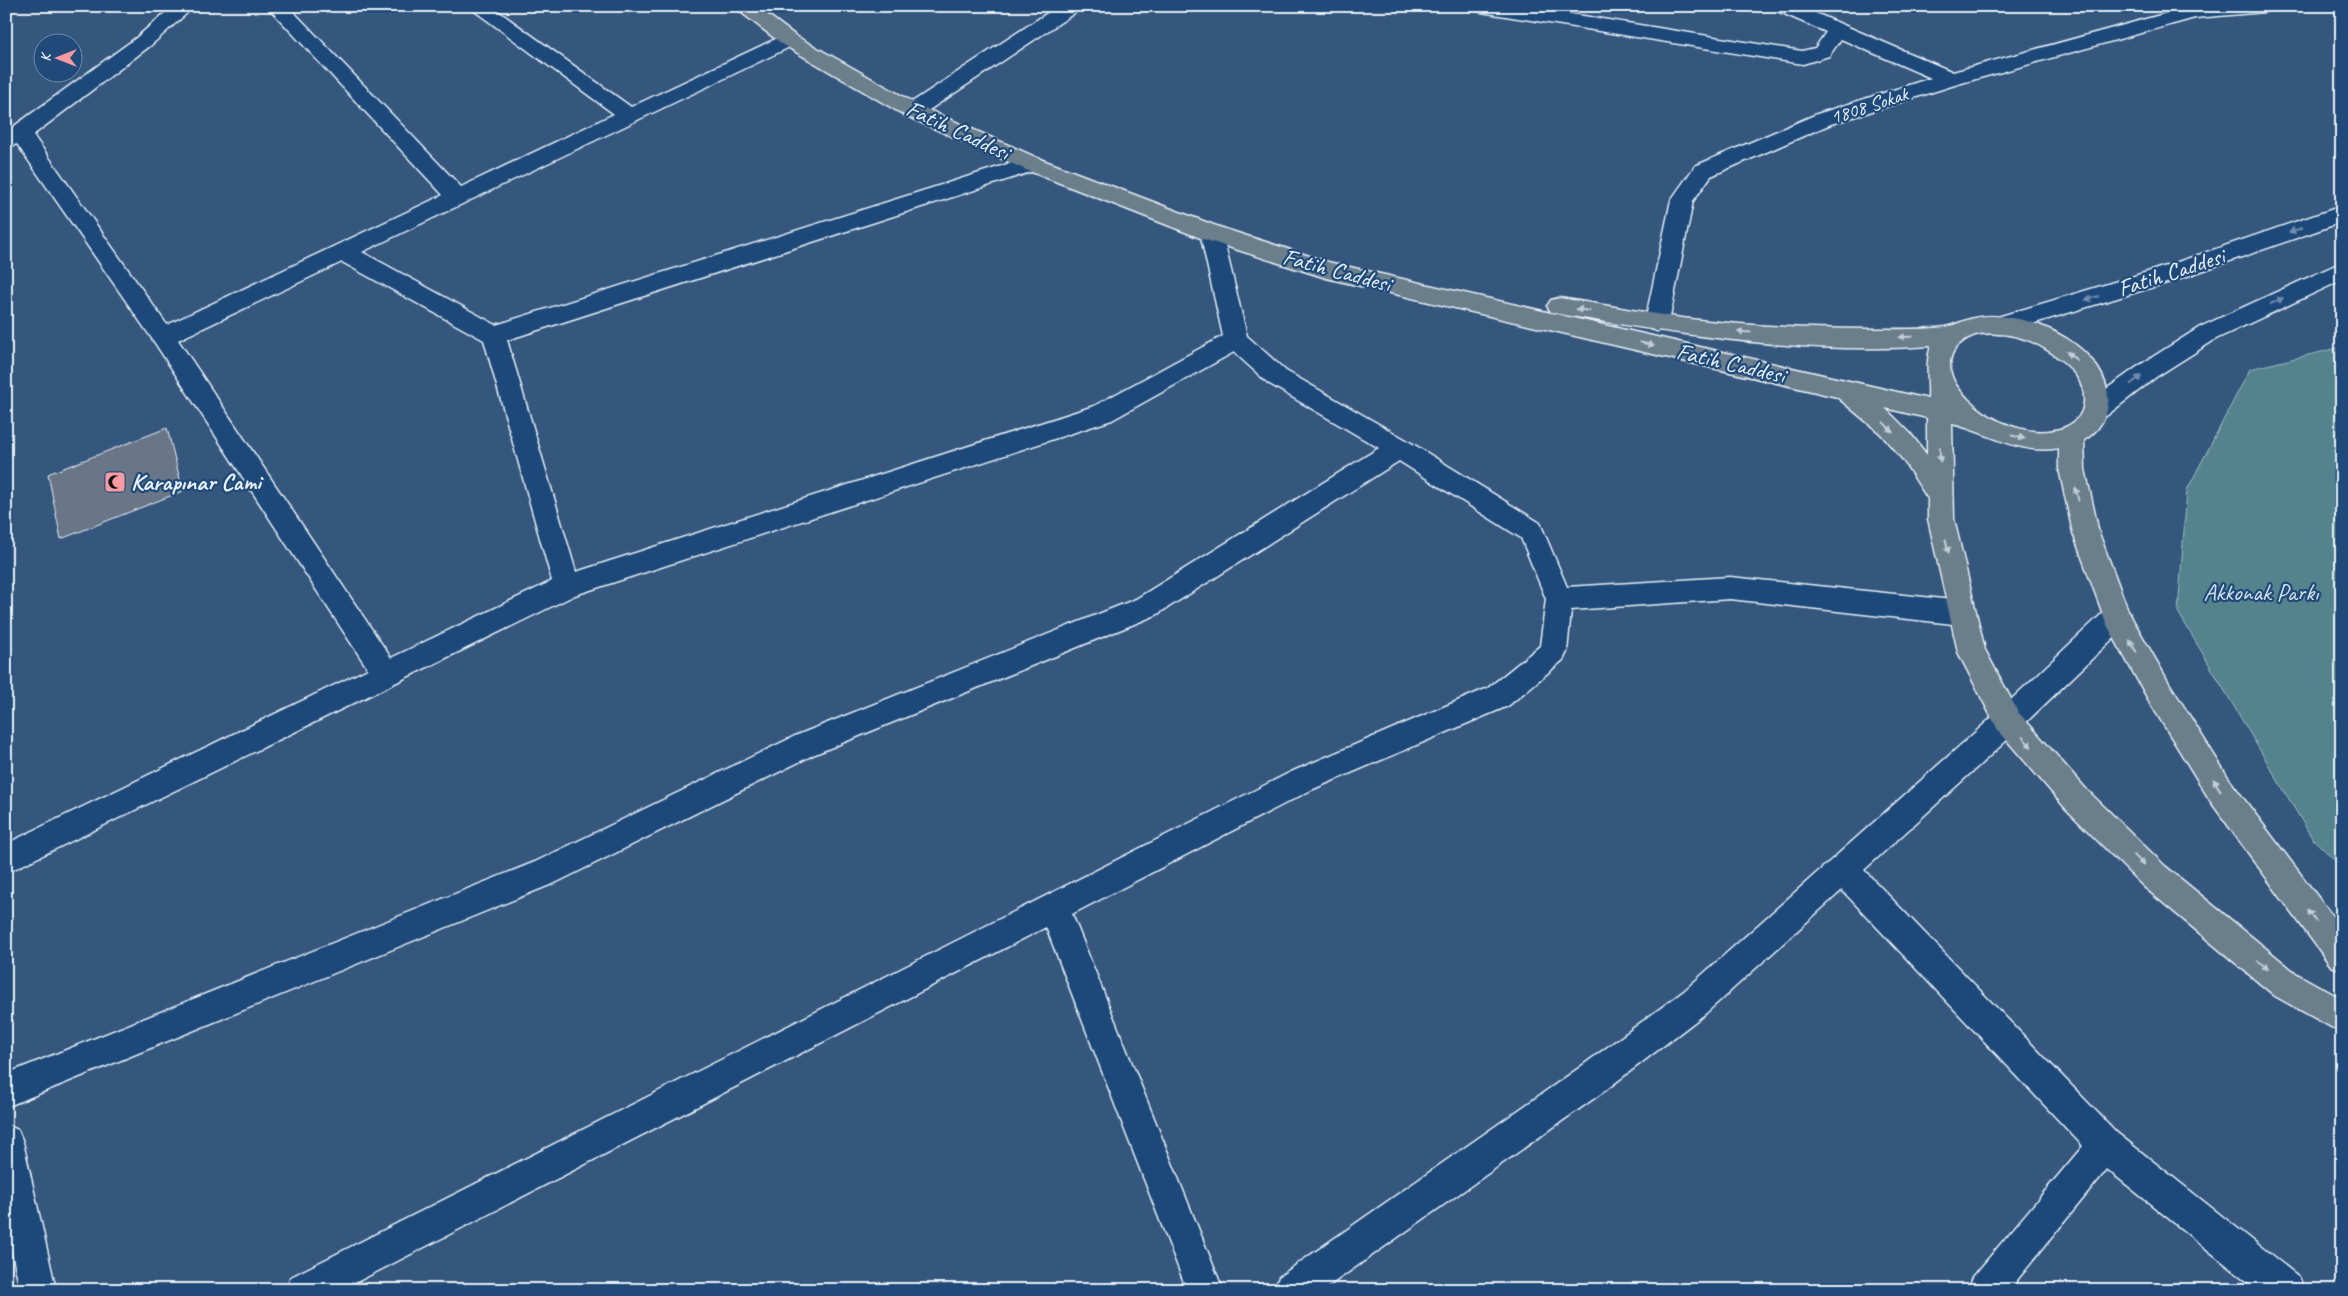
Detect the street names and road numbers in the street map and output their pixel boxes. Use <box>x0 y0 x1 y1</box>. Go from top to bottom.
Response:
street label: 1808 Sokak <box>1827 81 1913 130</box>
street label: Fatih Caddesi <box>902 93 1017 168</box>
street label: Fatih Caddesi <box>2114 240 2231 303</box>
street label: Fatih Caddesi <box>1280 241 1397 299</box>
street label: Fatih Caddesi <box>1674 336 1791 391</box>

